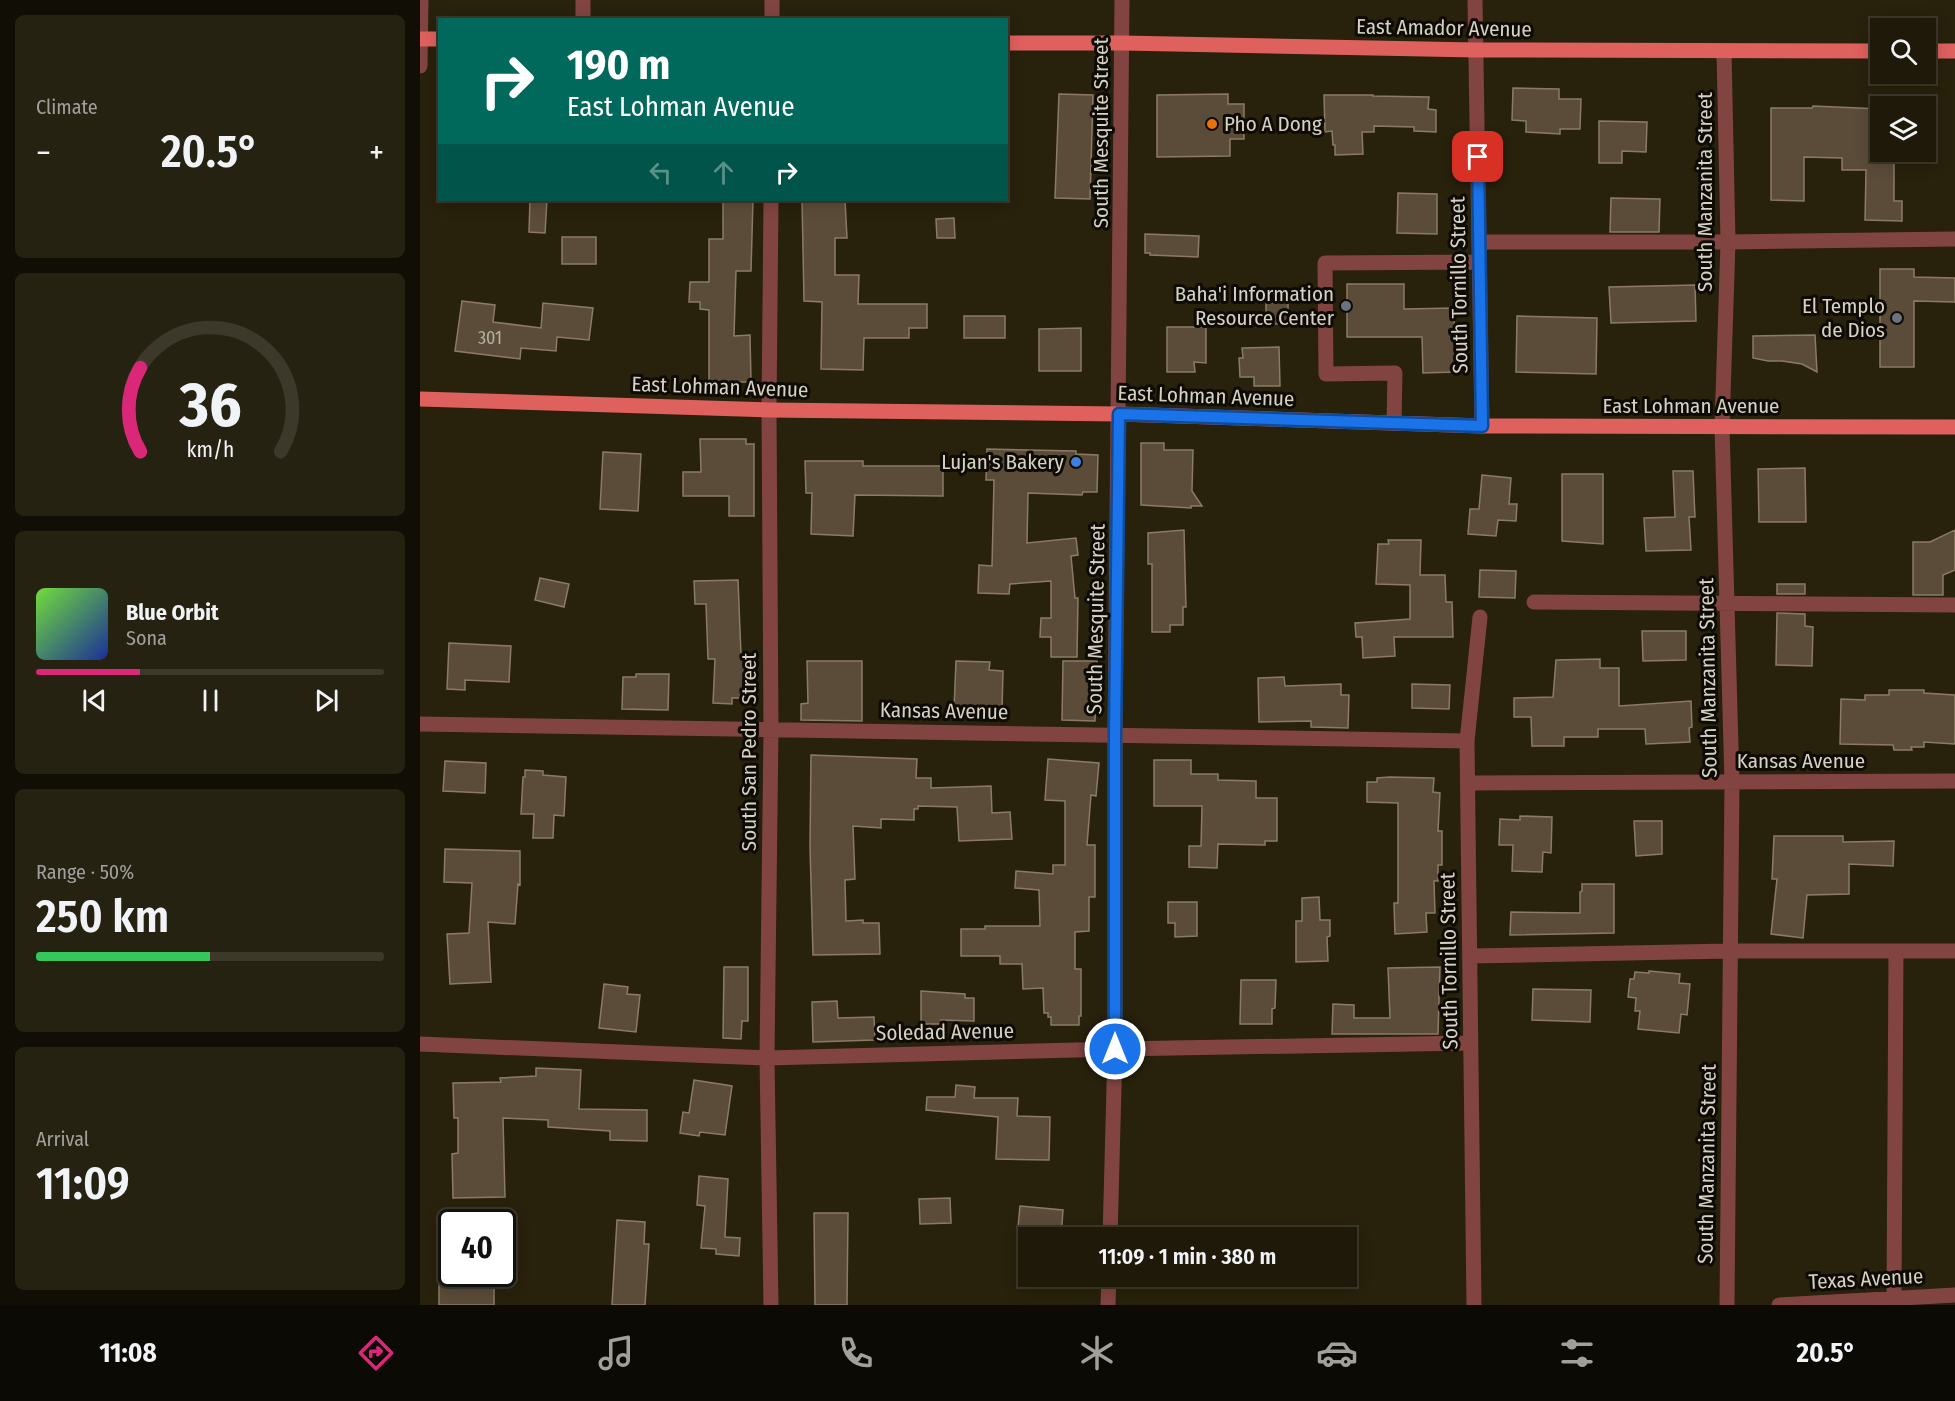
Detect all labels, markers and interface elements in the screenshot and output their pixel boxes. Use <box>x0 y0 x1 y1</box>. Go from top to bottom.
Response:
street label: East Amador Avenue <box>1356 13 1532 43</box>
map controls <box>1870 18 1936 162</box>
button: search <box>1870 18 1936 84</box>
street label: South Mesquite Street <box>1088 38 1114 228</box>
text: 190 m <box>567 40 670 90</box>
icon: right <box>468 42 546 120</box>
text: East Lohman Avenue <box>567 91 795 123</box>
street label: South Manzanita Street <box>1692 92 1718 292</box>
text: Climate <box>36 95 98 119</box>
button: layers <box>1870 96 1936 162</box>
place label: Pho A Dong <box>1224 111 1322 137</box>
marker: Pho A Dong <box>1205 117 1219 131</box>
text: 20.5° <box>161 125 259 179</box>
pin <box>1452 131 1503 182</box>
text: − <box>36 133 51 173</box>
text: + <box>369 133 384 173</box>
icon: arrive <box>1461 140 1494 173</box>
icon: left <box>644 156 677 189</box>
icon: ahead <box>707 156 740 189</box>
icon: right <box>770 156 803 189</box>
street label: South Tornillo Street <box>1444 196 1474 374</box>
place label: Baha'i Information Resource Center <box>1175 281 1335 331</box>
place label: El Templo de Dios <box>1802 293 1885 343</box>
marker: Baha'i Information Resource Center <box>1339 299 1353 313</box>
marker: El Templo de Dios <box>1890 311 1904 325</box>
house number: 301 <box>478 327 502 349</box>
text: 36 <box>178 368 241 443</box>
street label: East Lohman Avenue <box>631 371 809 403</box>
street label: East Lohman Avenue <box>1117 380 1295 412</box>
street label: East Lohman Avenue <box>1602 393 1780 419</box>
text: km/h <box>186 437 234 463</box>
place label: Lujan's Bakery <box>941 449 1065 475</box>
marker: Lujan's Bakery <box>1069 455 1083 469</box>
street label: South Mesquite Street <box>1081 523 1111 715</box>
street label: South Manzanita Street <box>1693 578 1723 778</box>
text: Blue Orbit <box>126 599 219 626</box>
text: Sona <box>126 626 167 650</box>
street label: South San Pedro Street <box>736 653 762 851</box>
icon: previous <box>78 684 111 717</box>
icon: pause <box>194 684 227 717</box>
icon: next <box>310 684 343 717</box>
street label: Kansas Avenue <box>880 697 1008 725</box>
street label: Kansas Avenue <box>1737 748 1865 774</box>
text: Range · 50% <box>36 860 134 884</box>
street label: South Tornillo Street <box>1434 872 1464 1050</box>
text: 250 km <box>36 890 169 944</box>
position arrow <box>1083 1017 1147 1081</box>
street label: Soledad Avenue <box>876 1018 1014 1046</box>
street label: South Manzanita Street <box>1692 1064 1722 1264</box>
text: Arrival <box>36 1127 89 1151</box>
text: 11:09 <box>36 1157 130 1211</box>
speed limit sign: 40 <box>438 1209 516 1287</box>
text: 11:09 · 1 min · 380 m <box>1099 1243 1276 1270</box>
street label: Texas Avenue <box>1808 1263 1924 1295</box>
icon: directions <box>355 1332 397 1374</box>
icon: music <box>595 1332 637 1374</box>
icon: phone <box>835 1332 877 1374</box>
icon: climate <box>1076 1332 1118 1374</box>
icon: car <box>1316 1332 1358 1374</box>
icon: filters <box>1556 1332 1598 1374</box>
text: 11:08 <box>99 1337 157 1369</box>
text: 20.5° <box>1797 1337 1856 1369</box>

